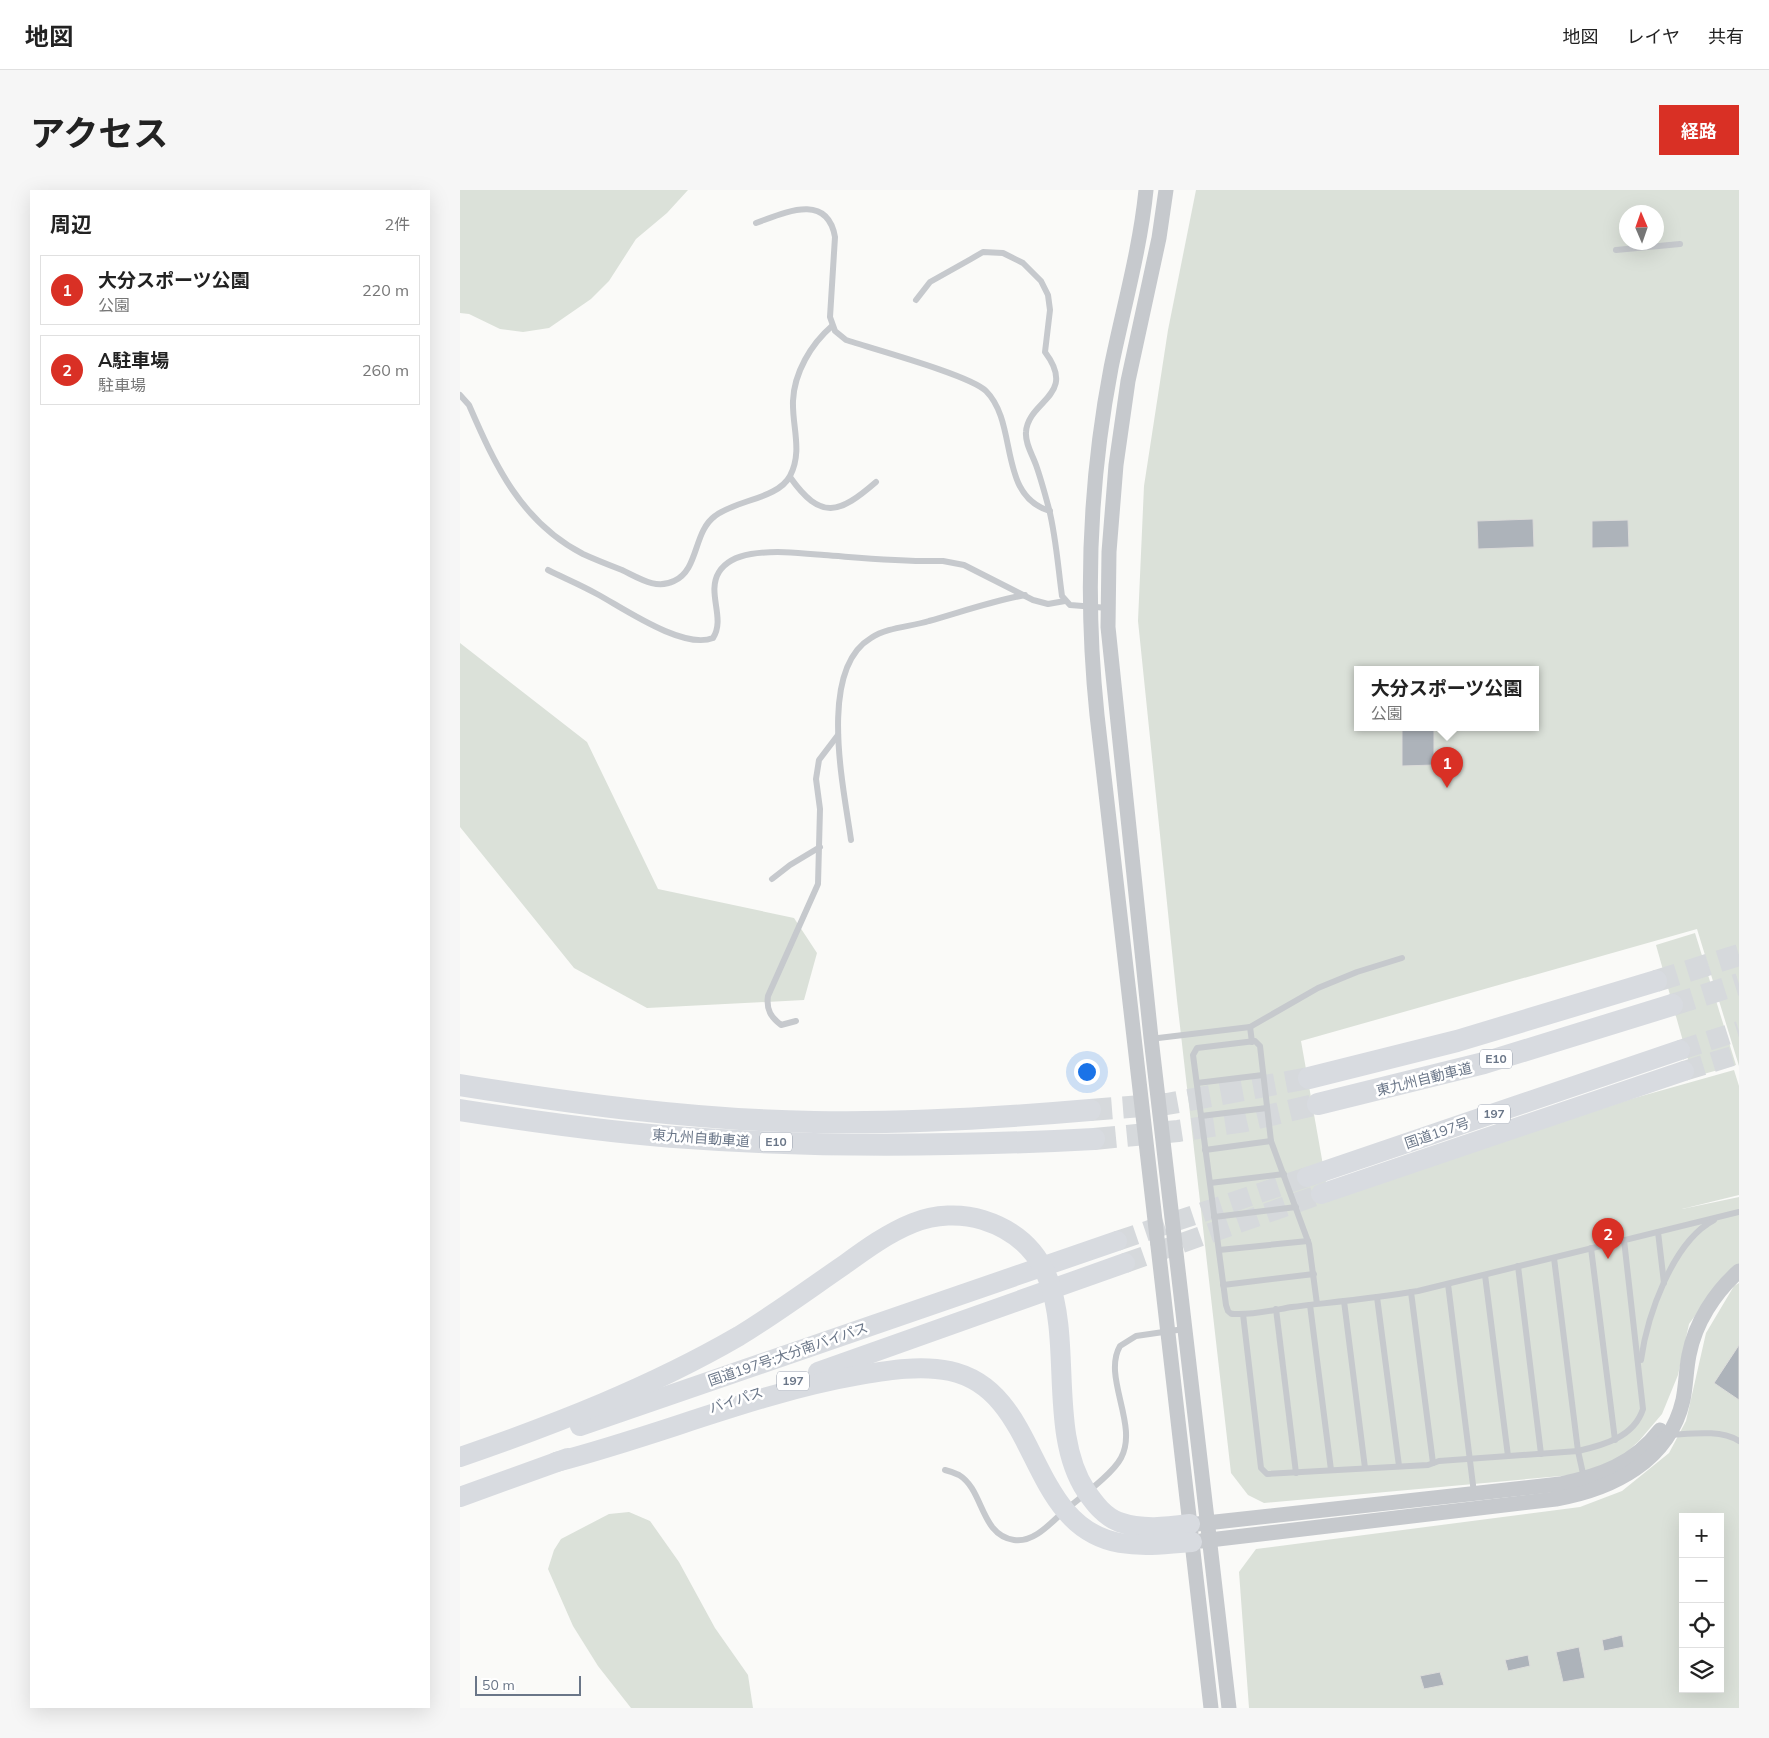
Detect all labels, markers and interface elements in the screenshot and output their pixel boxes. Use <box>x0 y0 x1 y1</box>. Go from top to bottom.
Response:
text: 地図 <box>25 21 73 51</box>
text: 地図 <box>1563 25 1599 48</box>
text: レイヤ <box>1627 25 1680 48</box>
text: 共有 <box>1708 25 1744 48</box>
button: 経路 <box>1659 105 1739 155</box>
text: アクセス <box>30 111 168 155</box>
north arrow <box>1619 205 1664 250</box>
text: 周辺 <box>50 211 92 237</box>
text: 2件 <box>384 214 410 234</box>
text: 大分スポーツ公園 <box>98 268 250 292</box>
text: 1 <box>62 280 72 300</box>
text: 220 m <box>362 280 409 300</box>
text: 公園 <box>98 295 130 315</box>
text: A駐車場 <box>98 348 169 372</box>
text: 2 <box>62 360 72 380</box>
text: 260 m <box>362 360 409 380</box>
text: 駐車場 <box>98 375 146 395</box>
popup <box>1354 666 1539 731</box>
text: 大分スポーツ公園 <box>1371 676 1522 700</box>
text: 公園 <box>1371 703 1403 723</box>
pin: 1 <box>1431 747 1463 788</box>
road number: E10 <box>1480 1050 1512 1069</box>
street label: 東九州自動車道 <box>1374 1058 1474 1100</box>
your location <box>1074 1059 1100 1085</box>
road number: 197 <box>1478 1104 1510 1124</box>
street label: 国道197号 <box>1402 1114 1472 1152</box>
street label: 東九州自動車道 <box>651 1126 751 1150</box>
road number: E10 <box>760 1132 792 1152</box>
pin: 2 <box>1592 1218 1624 1259</box>
street label: 国道197号;大分南バイパス <box>706 1319 870 1389</box>
road number: 197 <box>777 1372 809 1390</box>
street label: バイパス <box>707 1383 765 1417</box>
map controls <box>1679 1513 1724 1693</box>
button: + <box>1679 1513 1724 1558</box>
button: − <box>1679 1558 1724 1603</box>
button: locate <box>1679 1603 1724 1648</box>
button: layers <box>1679 1648 1724 1693</box>
scale bar <box>475 1673 581 1696</box>
text: 50 m <box>482 1676 515 1694</box>

